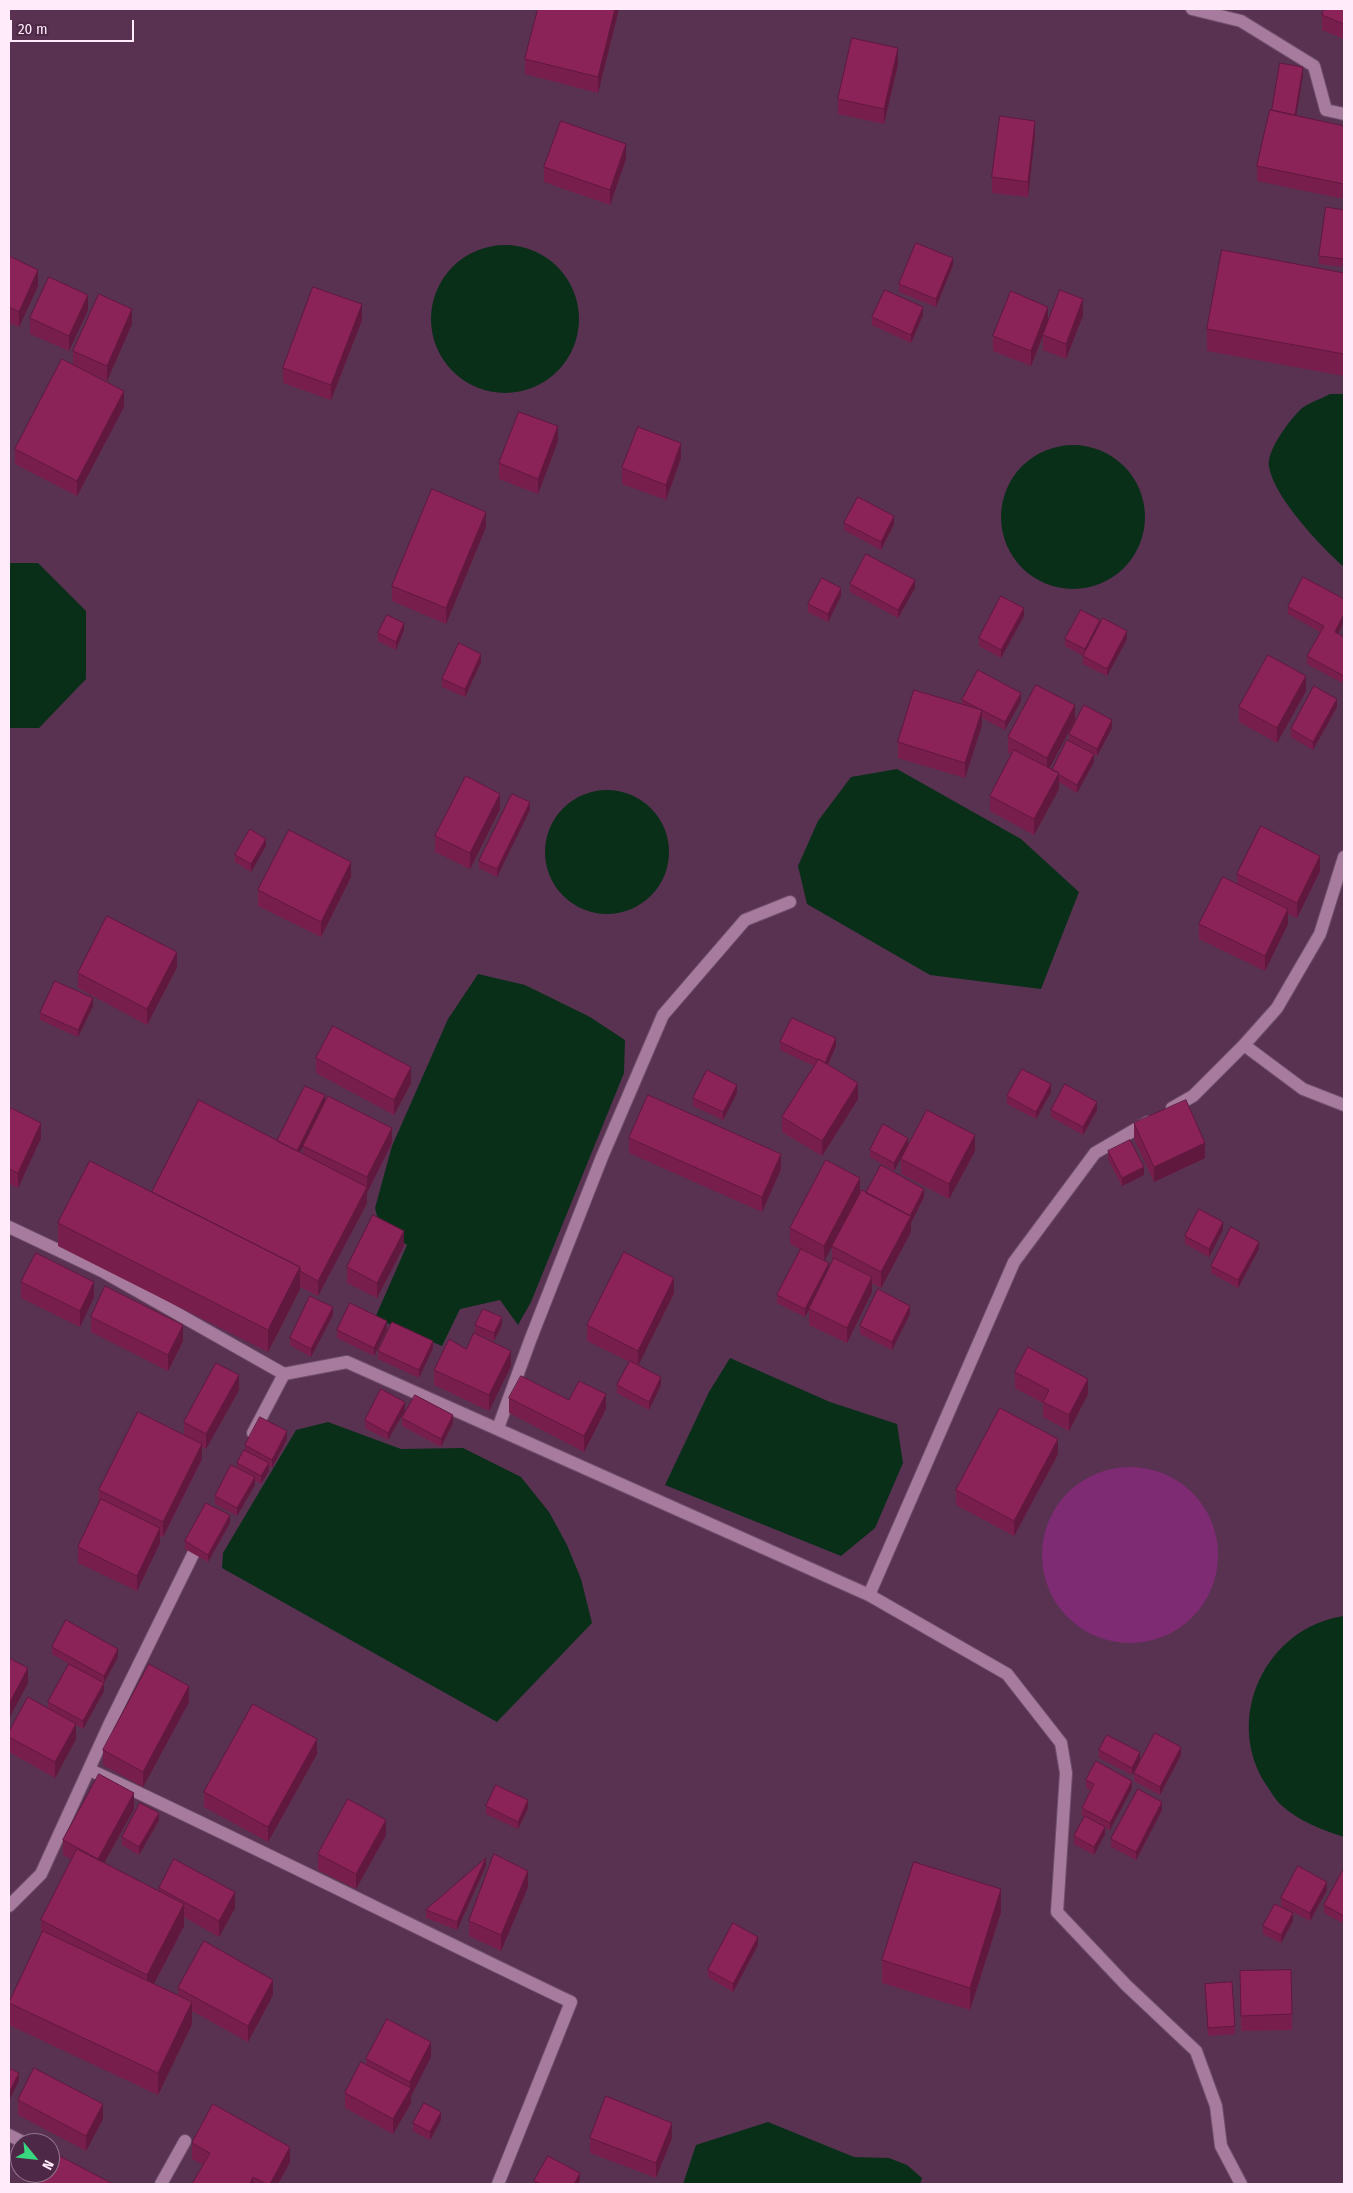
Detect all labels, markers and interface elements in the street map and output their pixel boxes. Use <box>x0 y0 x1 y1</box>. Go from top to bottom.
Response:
scale bar <box>12 10 136 42</box>
text: 20 m <box>18 20 48 38</box>
north arrow <box>10 2133 60 2183</box>
text: N <box>38 2157 57 2172</box>

